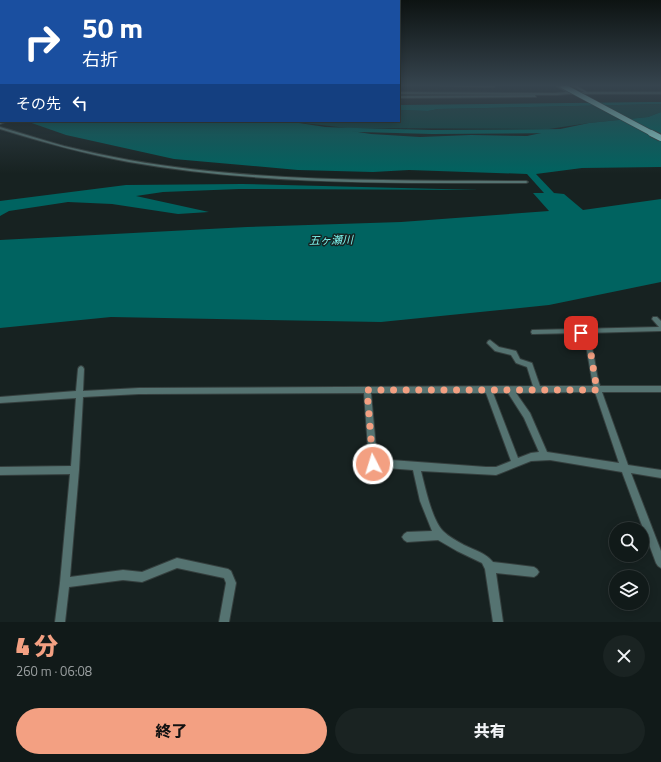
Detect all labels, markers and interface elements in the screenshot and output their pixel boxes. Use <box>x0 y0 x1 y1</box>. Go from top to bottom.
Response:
text: 50 m <box>82 6 143 49</box>
icon: right <box>16 16 68 68</box>
text: 右折 <box>82 46 118 73</box>
text: その先 <box>16 92 61 115</box>
icon: left <box>69 92 91 114</box>
water label: 五ヶ瀬川 <box>309 232 354 248</box>
pin <box>564 316 598 350</box>
icon: arrive <box>570 322 592 344</box>
position arrow <box>352 443 394 485</box>
map controls <box>609 522 649 610</box>
button: search <box>609 522 649 562</box>
button: layers <box>609 570 649 610</box>
text: 4 分 <box>16 628 58 664</box>
button: close <box>603 635 645 677</box>
text: 260 m · 06:08 <box>16 661 92 681</box>
button: 終了 <box>16 708 327 754</box>
button: 共有 <box>335 708 645 754</box>

